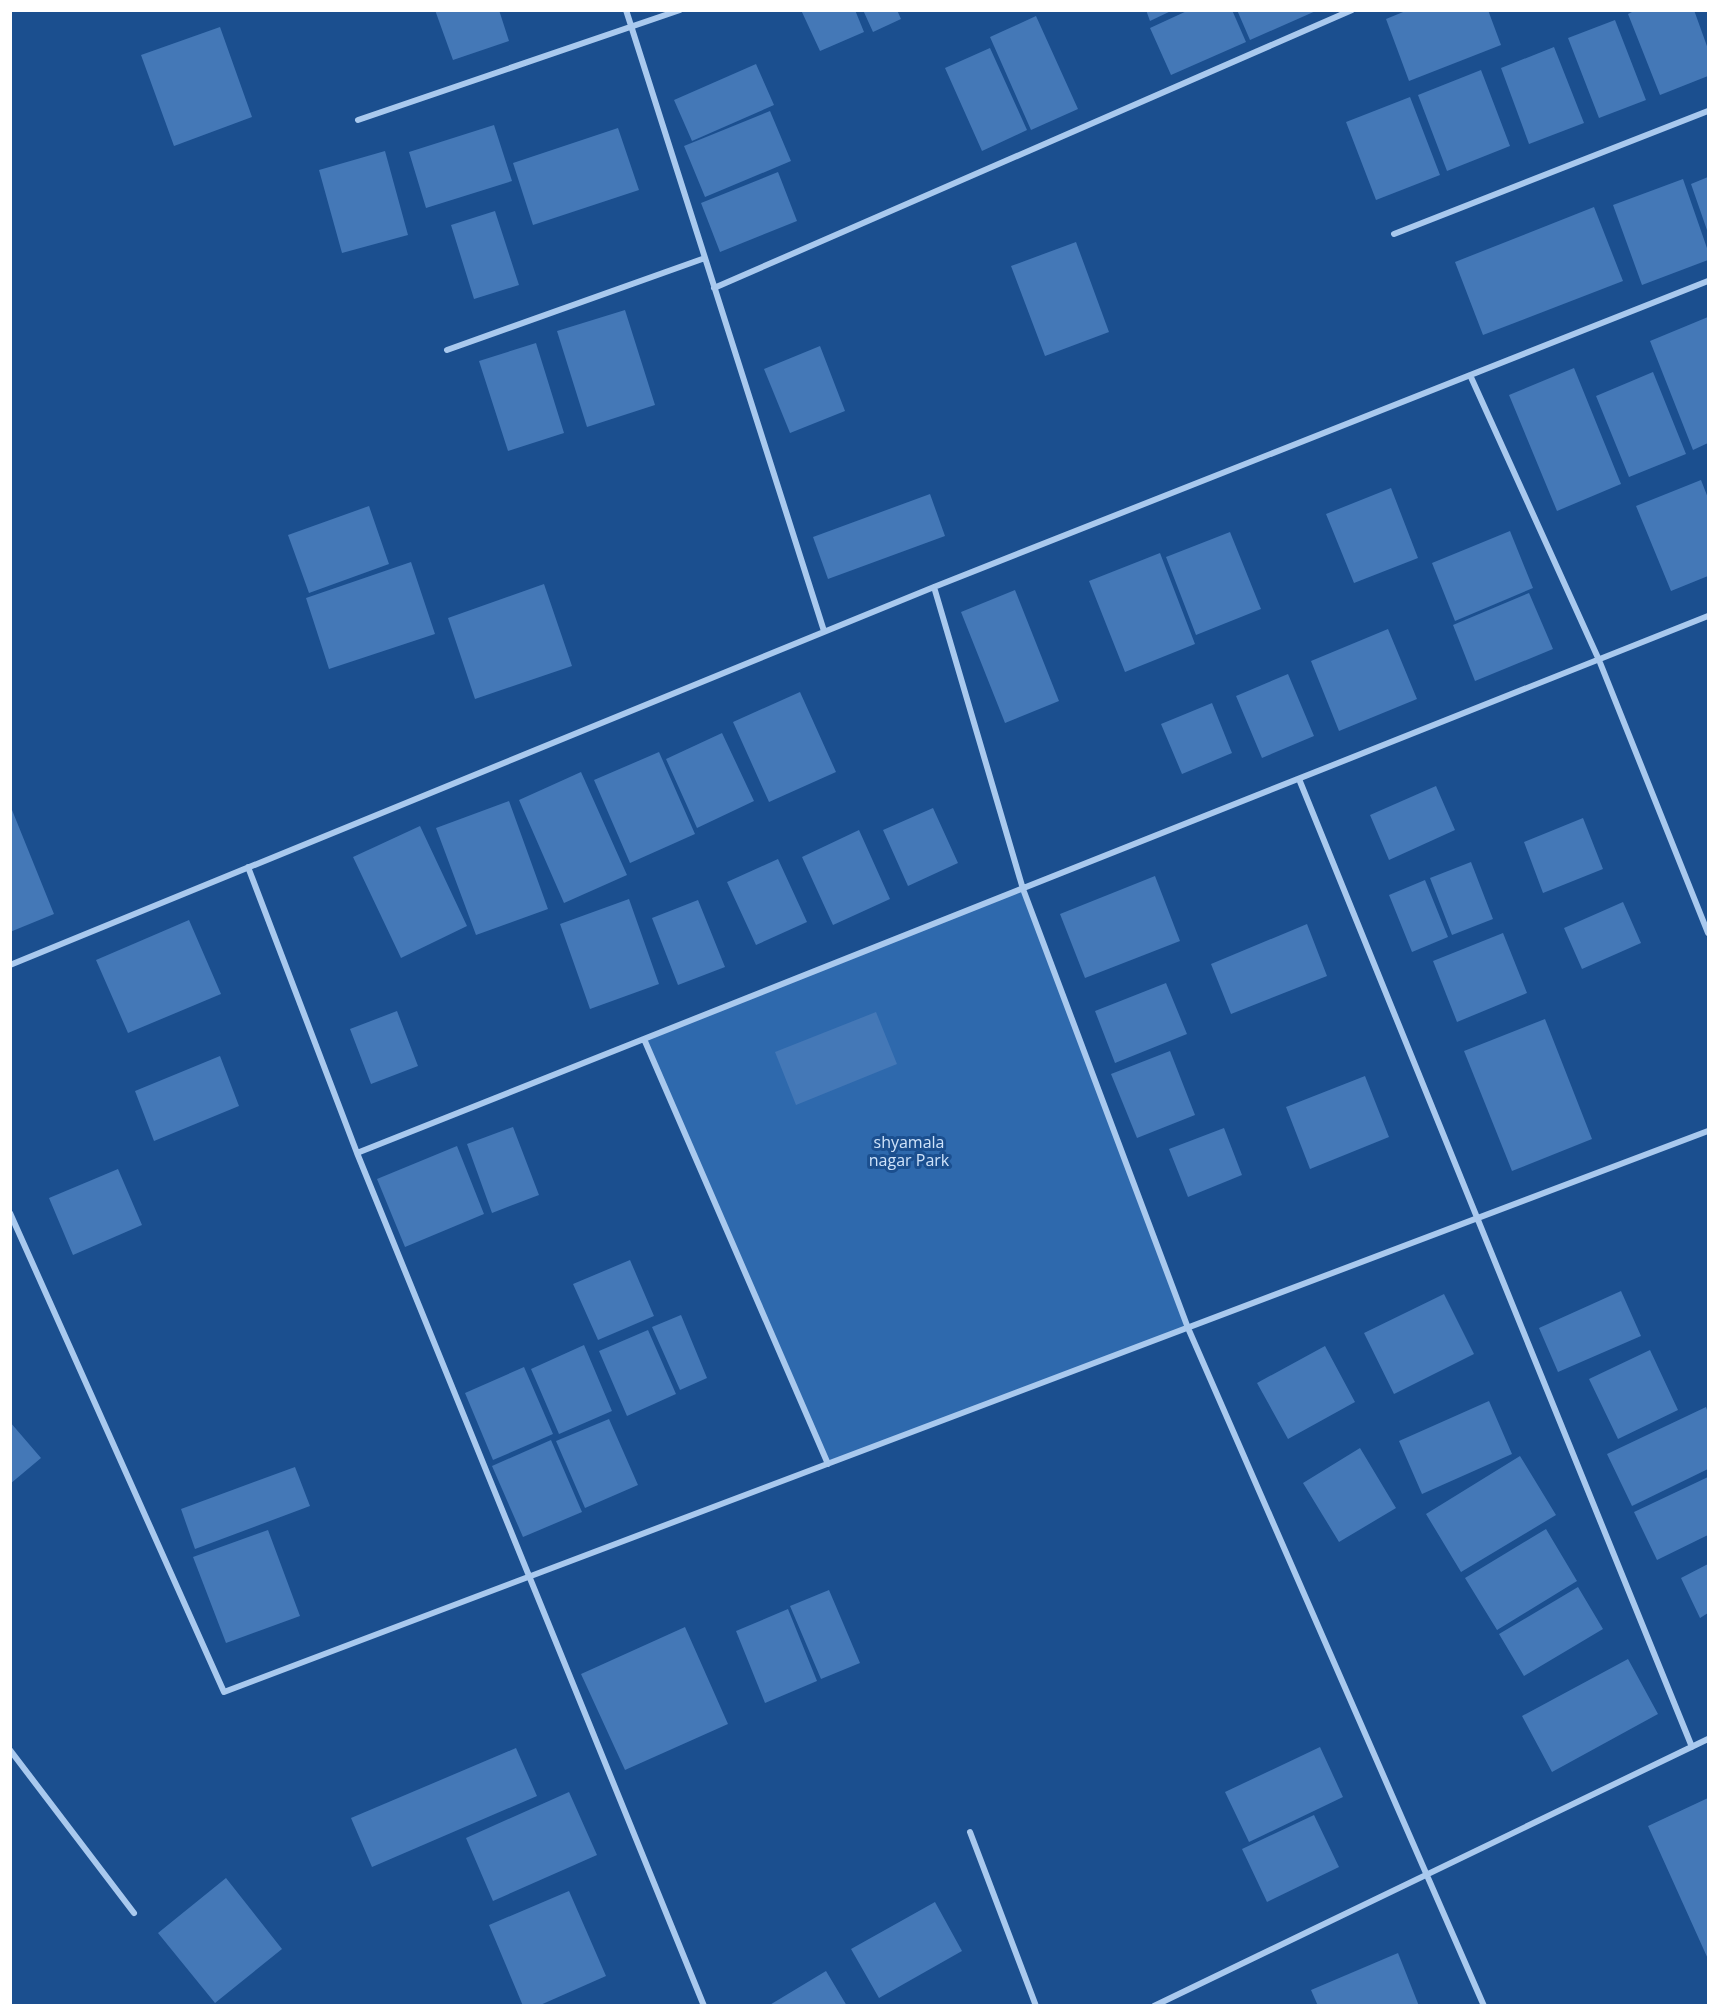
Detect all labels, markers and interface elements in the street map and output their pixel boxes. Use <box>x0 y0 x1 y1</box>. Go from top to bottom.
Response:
park label: shyamala nagar Park <box>869 1131 950 1171</box>

